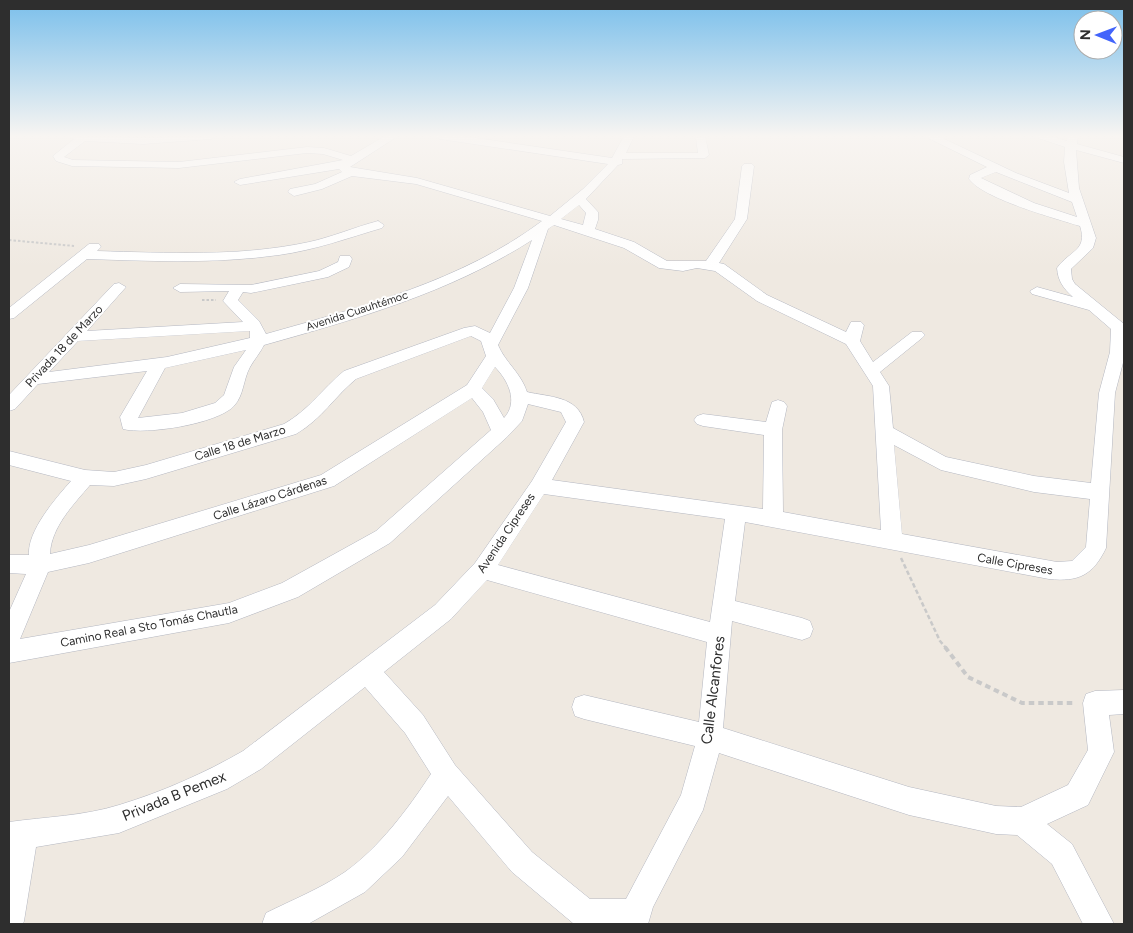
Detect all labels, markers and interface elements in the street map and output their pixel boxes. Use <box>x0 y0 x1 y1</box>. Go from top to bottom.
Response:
north arrow <box>1073 10 1123 60</box>
text: N <box>1077 29 1094 40</box>
street label: Avenida Cuauhtémoc <box>304 288 410 334</box>
street label: Privada 18 de Marzo <box>22 302 106 390</box>
street label: Calle 18 de Marzo <box>193 422 287 464</box>
street label: Calle Lázaro Cárdenas <box>211 473 329 523</box>
street label: Avenida Cipreses <box>474 490 538 576</box>
street label: Calle Cipreses <box>976 550 1054 578</box>
street label: Camino Real a Sto Tomás Chautla <box>59 602 239 650</box>
street label: Calle Alcanfores <box>697 635 729 745</box>
street label: Privada B Pemex <box>120 767 228 825</box>

